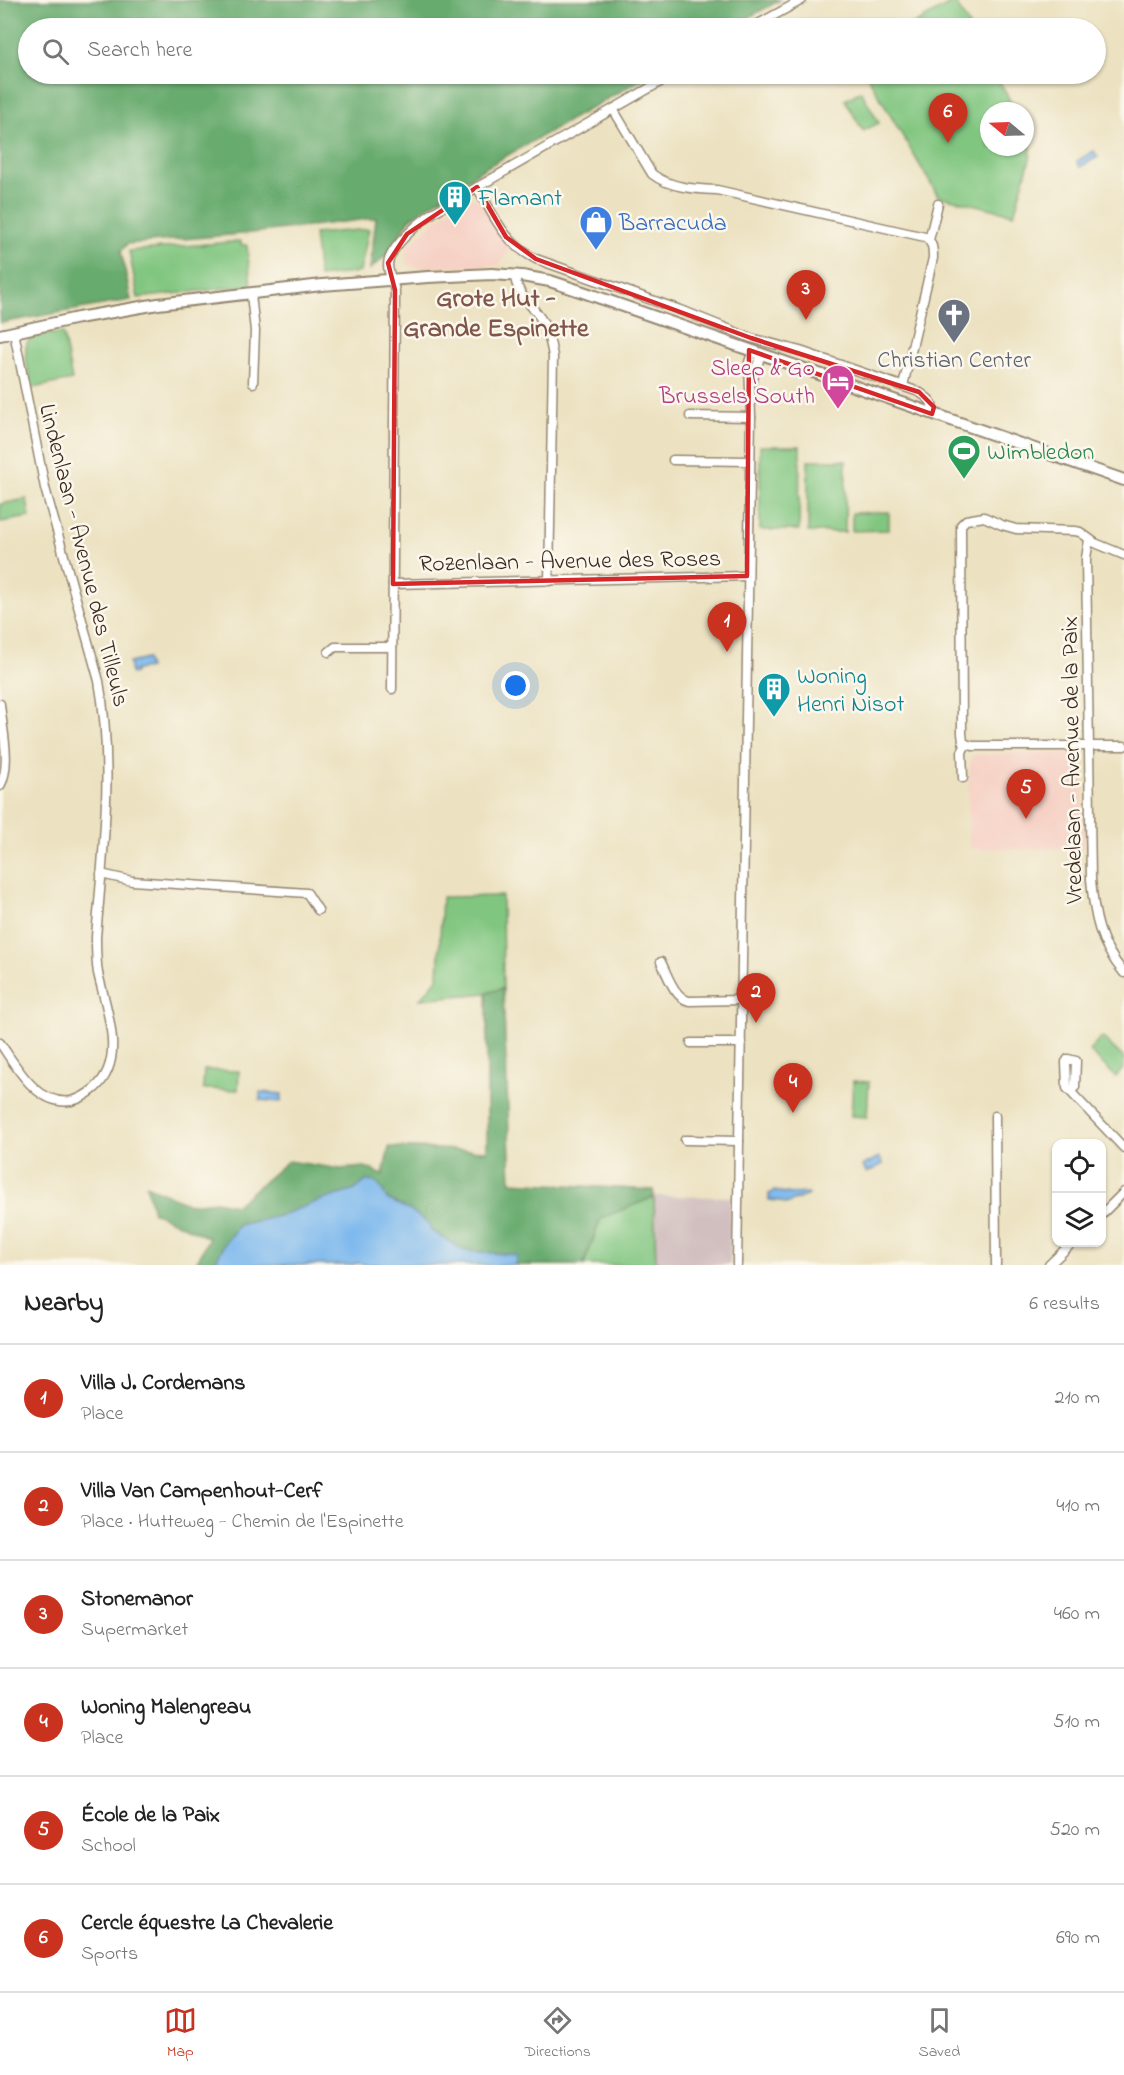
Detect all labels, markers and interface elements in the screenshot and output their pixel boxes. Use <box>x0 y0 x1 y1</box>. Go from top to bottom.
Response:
search box <box>18 18 1106 84</box>
icon: search <box>39 35 72 68</box>
text: Search here <box>87 35 192 67</box>
pin: 6 <box>928 94 968 143</box>
north arrow <box>980 102 1034 156</box>
building icon: Flamant <box>437 179 473 226</box>
place label: Flamant <box>477 182 562 217</box>
shop icon: Barracuda <box>578 204 614 251</box>
place label: Barracuda <box>618 207 727 242</box>
pin: 3 <box>786 270 826 320</box>
district label: Grote Hut - Grande Espinette <box>403 281 590 349</box>
church icon: Christian Center <box>936 297 972 344</box>
place label: Christian Center <box>877 344 1031 379</box>
place label: Sleep & Go Brussels South <box>658 352 815 415</box>
hotel icon: Sleep & Go Brussels South <box>820 363 856 410</box>
street label: Lindenlaan - Avenue des Tilleuls <box>28 401 137 711</box>
sports icon: Wimbledon <box>946 433 982 480</box>
place label: Wimbledon <box>987 436 1094 471</box>
street label: Rozenlaan - Avenue des Roses <box>419 542 721 583</box>
pin: 1 <box>708 602 746 652</box>
street label: Vredelaan - Avenue de la Paix <box>1053 616 1094 905</box>
place label: Woning Henri Nisot <box>797 660 905 723</box>
your location <box>501 671 530 700</box>
building icon: Woning Henri Nisot <box>756 671 792 718</box>
pin: 5 <box>1006 770 1046 819</box>
pin: 2 <box>736 974 776 1023</box>
pin: 4 <box>774 1064 812 1113</box>
map controls <box>1052 1139 1106 1247</box>
button: locate <box>1052 1139 1106 1193</box>
button: layers <box>1052 1193 1106 1247</box>
text: Nearby <box>24 1285 103 1323</box>
text: 6 results <box>1029 1290 1100 1319</box>
text: Villa J. Cordemans <box>81 1368 245 1400</box>
text: 1 <box>40 1384 47 1413</box>
text: 210 m <box>1055 1384 1100 1413</box>
text: Place <box>81 1400 123 1429</box>
text: Villa Van Campenhout-Cerf <box>81 1476 322 1508</box>
text: 2 <box>39 1492 48 1521</box>
text: 410 m <box>1056 1492 1100 1521</box>
text: Place · Hutteweg - Chemin de l'Espinette <box>81 1508 404 1537</box>
text: Stonemanor <box>81 1584 193 1616</box>
text: 3 <box>39 1600 48 1629</box>
text: 460 m <box>1054 1600 1100 1629</box>
text: Supermarket <box>81 1616 188 1645</box>
text: Woning Malengreau <box>81 1692 251 1724</box>
text: 4 <box>39 1708 48 1737</box>
text: 510 m <box>1053 1708 1100 1737</box>
text: Place <box>81 1724 123 1753</box>
text: École de la Paix <box>81 1800 220 1832</box>
text: 5 <box>38 1816 49 1845</box>
text: 520 m <box>1049 1816 1100 1845</box>
text: School <box>81 1832 136 1861</box>
text: Cercle équestre La Chevalerie <box>81 1908 333 1940</box>
text: 6 <box>39 1924 48 1953</box>
text: 690 m <box>1056 1924 1100 1953</box>
text: Sports <box>81 1940 138 1969</box>
tab: Map <box>164 2004 197 2064</box>
tab: Directions <box>524 2004 591 2064</box>
tab: Saved <box>918 2004 960 2064</box>

